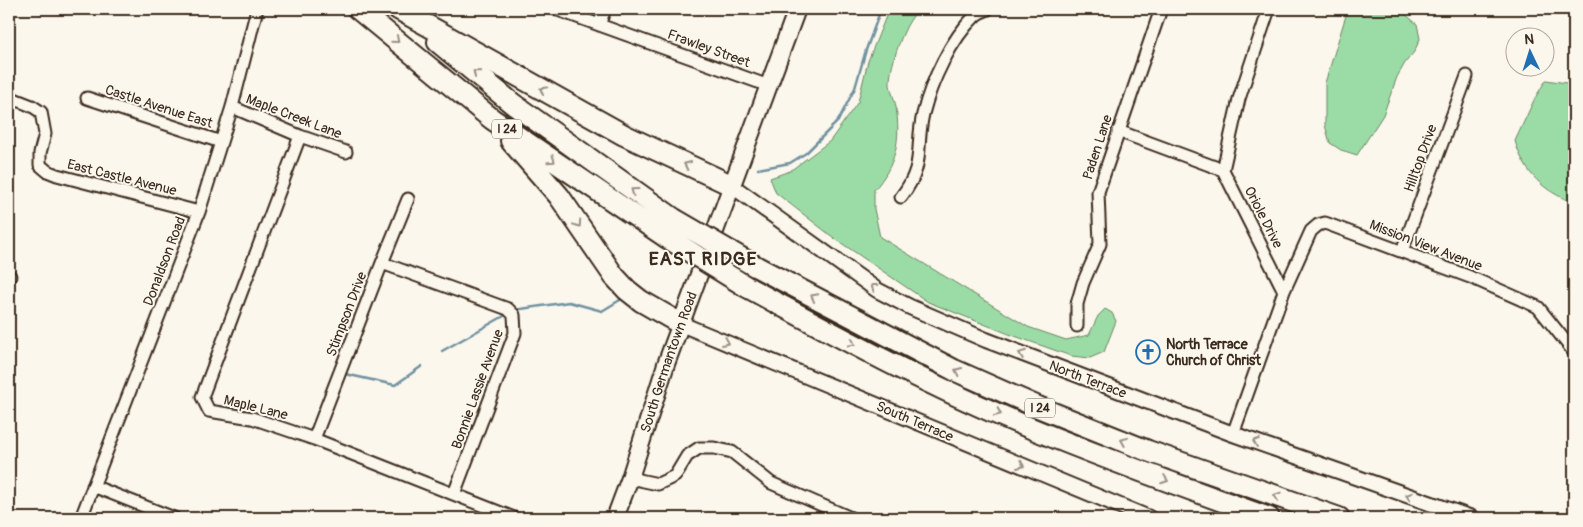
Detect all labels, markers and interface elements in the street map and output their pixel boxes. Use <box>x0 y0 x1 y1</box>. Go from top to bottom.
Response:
street label: Frawley Street <box>665 26 753 71</box>
north arrow <box>1506 28 1556 78</box>
text: N <box>1524 31 1534 48</box>
one-way arrow <box>390 34 399 42</box>
one-way arrow <box>472 70 481 79</box>
street label: Castle Avenue East <box>103 81 215 132</box>
one-way arrow <box>539 86 548 96</box>
street label: Maple Creek Lane <box>243 90 344 143</box>
street label: Paden Lane <box>1079 113 1116 182</box>
road number: I 24 <box>492 120 522 138</box>
street label: Hilltop Drive <box>1400 122 1441 194</box>
one-way arrow <box>546 154 556 163</box>
street label: East Castle Avenue <box>65 156 178 199</box>
one-way arrow <box>683 161 692 172</box>
street label: Oriole Drive <box>1241 183 1286 251</box>
one-way arrow <box>630 188 640 197</box>
street label: Donaldson Road <box>140 214 189 308</box>
street label: Mission View Avenue <box>1367 216 1485 275</box>
one-way arrow <box>572 218 581 227</box>
district label: EAST RIDGE <box>649 247 757 271</box>
street label: Stimpson Drive <box>322 269 370 359</box>
one-way arrow <box>870 284 880 293</box>
street label: South Germantown Road <box>637 289 701 435</box>
one-way arrow <box>810 293 819 303</box>
street label: Bonnie Lassie Avenue <box>448 327 507 451</box>
one-way arrow <box>721 336 730 347</box>
place label: North Terrace Church of Christ <box>1166 336 1261 369</box>
one-way arrow <box>846 337 855 347</box>
church icon: North Terrace Church of Christ <box>1135 339 1161 365</box>
one-way arrow <box>1018 350 1027 360</box>
street label: North Terrace <box>1047 357 1129 402</box>
one-way arrow <box>954 367 963 378</box>
street label: Maple Lane <box>222 391 290 424</box>
street label: South Terrace <box>874 398 956 445</box>
road number: I 24 <box>1025 398 1055 418</box>
one-way arrow <box>993 407 1002 418</box>
one-way arrow <box>1120 437 1129 447</box>
one-way arrow <box>1252 438 1261 448</box>
one-way arrow <box>1016 459 1025 469</box>
one-way arrow <box>1160 474 1169 484</box>
one-way arrow <box>1273 492 1281 502</box>
one-way arrow <box>1405 492 1414 502</box>

